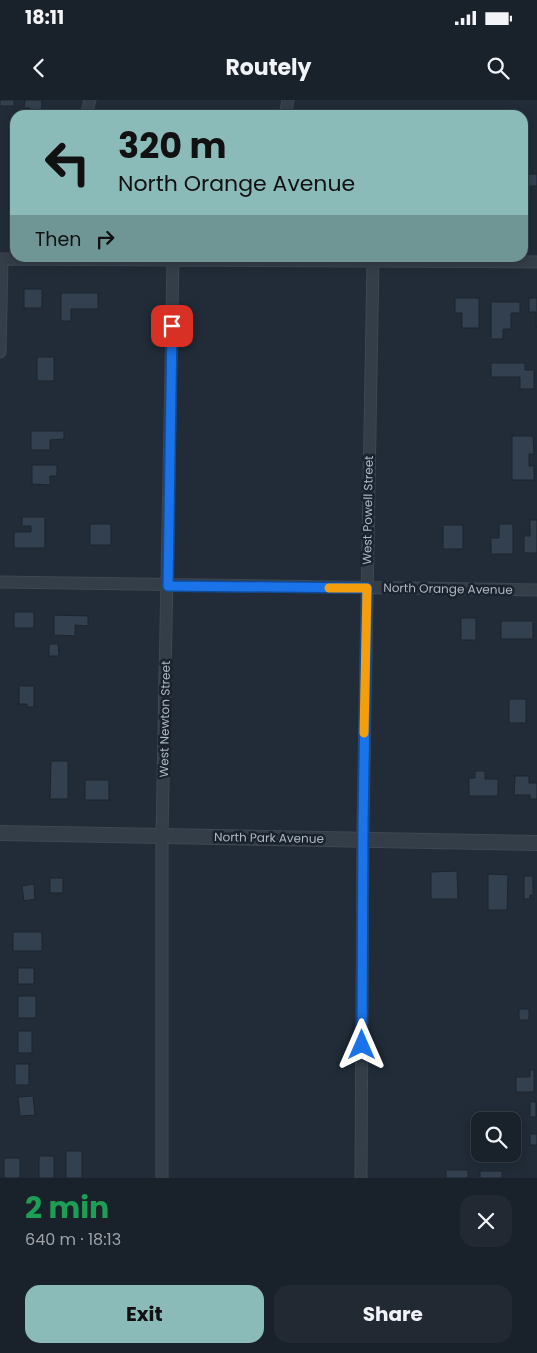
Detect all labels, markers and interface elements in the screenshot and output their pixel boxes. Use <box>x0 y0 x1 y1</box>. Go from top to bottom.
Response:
text: 18:11 <box>25 4 64 31</box>
text: Routely <box>225 52 312 83</box>
icon: back <box>25 54 53 82</box>
icon: search <box>484 54 512 82</box>
text: 320 m <box>118 121 226 170</box>
icon: left <box>35 130 100 195</box>
text: North Orange Avenue <box>118 168 355 199</box>
icon: right <box>91 225 119 253</box>
text: Then <box>35 226 81 253</box>
pin <box>151 305 193 347</box>
icon: arrive <box>158 312 186 340</box>
street label: West Powell Street <box>358 455 377 565</box>
street label: North Orange Avenue <box>383 579 513 598</box>
street label: West Newton Street <box>155 660 174 778</box>
street label: North Park Avenue <box>214 828 324 847</box>
position arrow <box>335 1018 387 1070</box>
map controls <box>471 1112 521 1162</box>
button: search <box>471 1112 521 1162</box>
text: 2 min <box>25 1186 109 1229</box>
button: close <box>460 1195 512 1247</box>
text: 640 m · 18:13 <box>25 1228 121 1251</box>
button: Exit <box>25 1285 264 1343</box>
button: Share <box>274 1285 512 1343</box>

